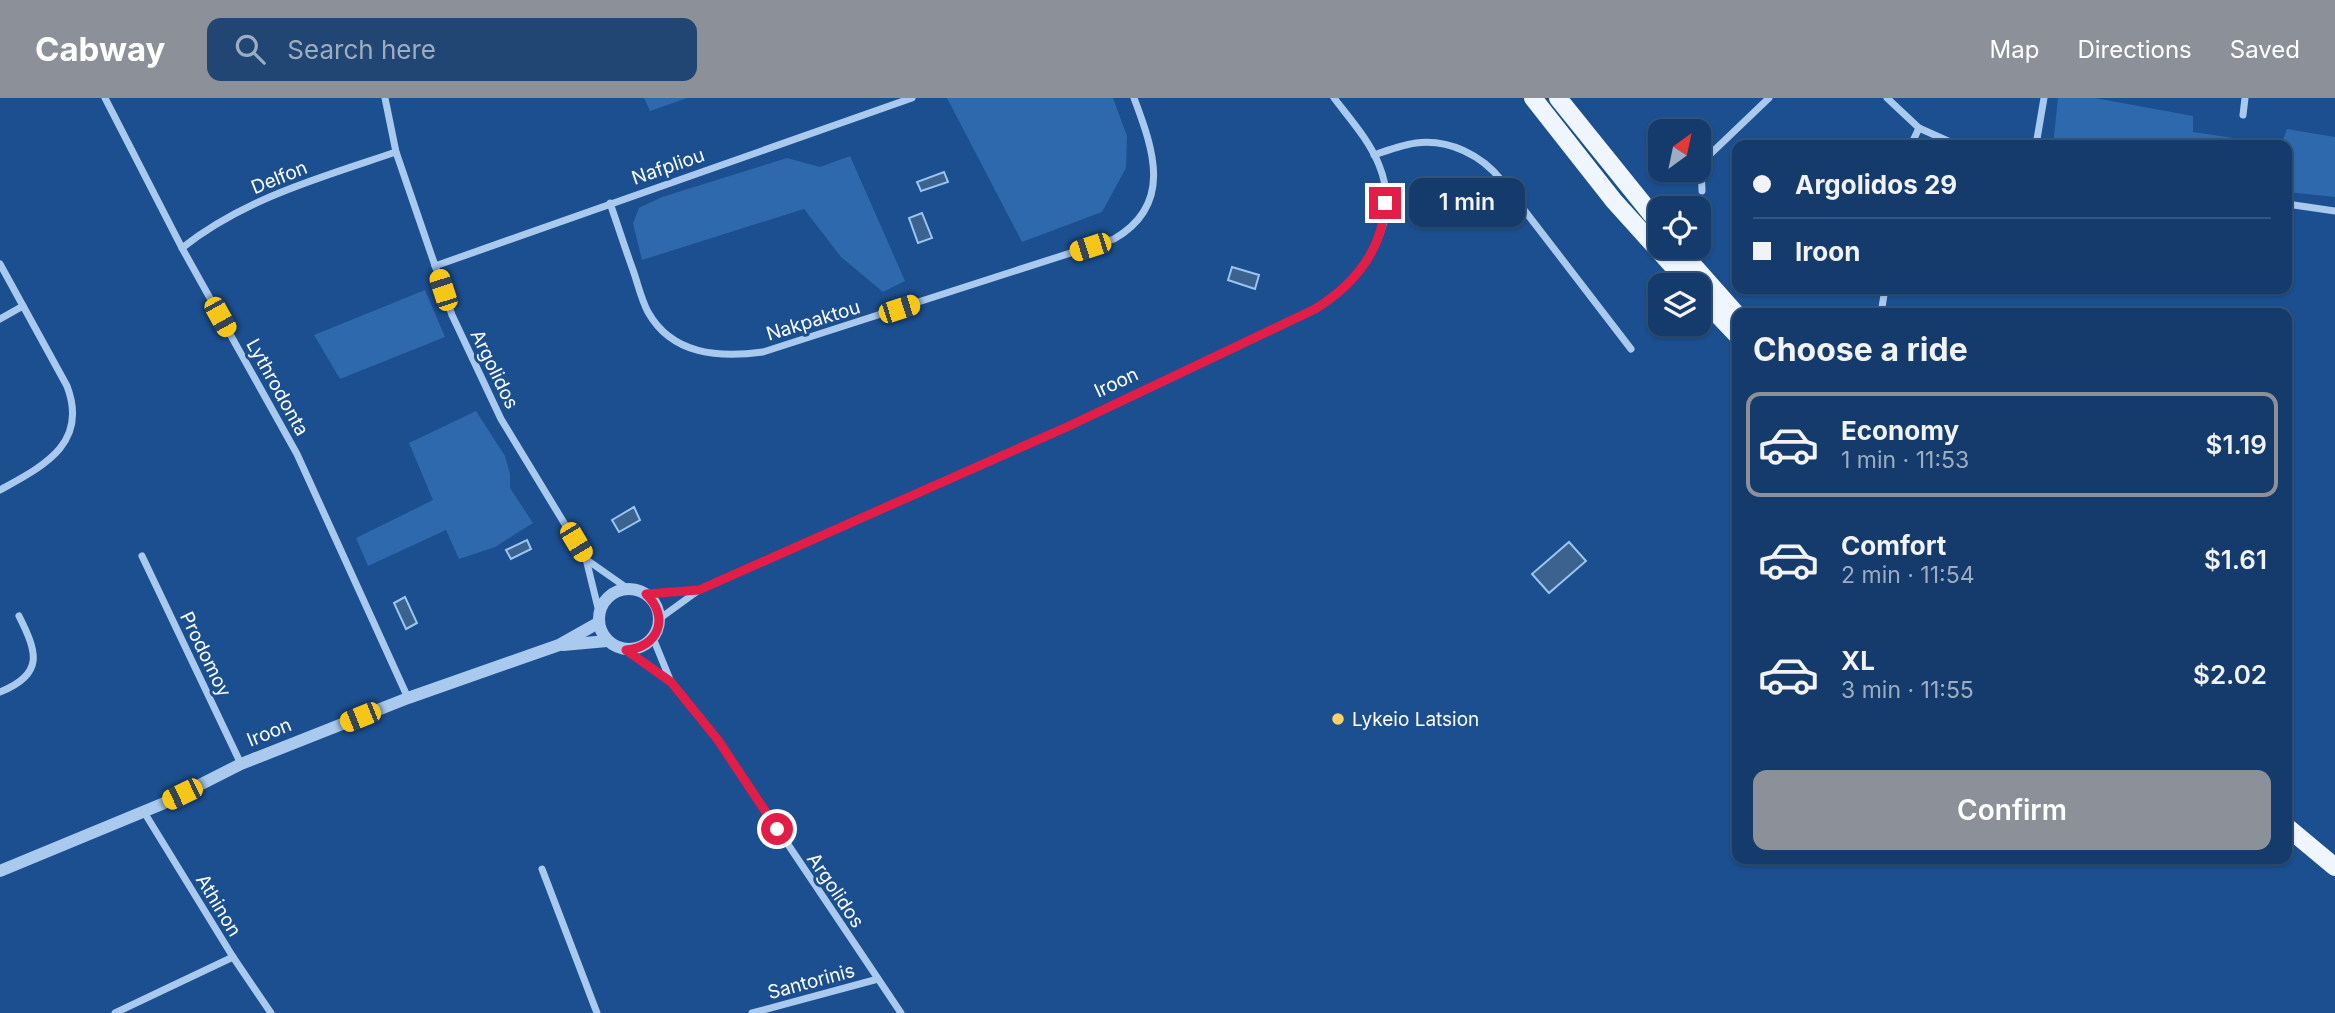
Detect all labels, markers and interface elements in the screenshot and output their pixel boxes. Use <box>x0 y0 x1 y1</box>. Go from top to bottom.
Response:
search box <box>207 18 697 81</box>
text: Cabway <box>35 29 165 69</box>
icon: search <box>231 30 269 68</box>
text: Search here <box>287 34 436 65</box>
text: Map <box>1990 35 2039 64</box>
text: Directions <box>2077 35 2192 64</box>
text: Saved <box>2230 35 2300 64</box>
north arrow <box>1648 119 1712 182</box>
map controls <box>1648 119 1711 336</box>
street label: Nafpliou <box>629 143 708 190</box>
street label: Delfon <box>248 156 311 199</box>
text: Argolidos 29 <box>1795 169 1957 200</box>
callout: 1 min <box>1410 178 1525 228</box>
route end <box>1369 187 1401 219</box>
text: 1 min <box>1439 188 1495 216</box>
button: locate <box>1648 196 1711 259</box>
car <box>1067 231 1114 263</box>
text: Iroon <box>1795 236 1860 267</box>
car <box>427 267 460 313</box>
button: layers <box>1648 273 1711 336</box>
car <box>876 293 923 325</box>
car <box>201 294 240 340</box>
street label: Nakpaktou <box>763 295 863 346</box>
street label: Argolidos <box>466 326 524 413</box>
text: Choose a ride <box>1753 330 1968 369</box>
street label: Lythrodonta <box>241 335 314 440</box>
street label: Iroon <box>1091 362 1142 403</box>
icon: car <box>1757 413 1820 476</box>
text: Economy <box>1841 415 1959 446</box>
text: $1.19 <box>2205 429 2267 460</box>
text: 1 min · 11:53 <box>1841 446 1969 474</box>
car <box>557 519 596 565</box>
icon: car <box>1757 528 1820 591</box>
text: Comfort <box>1841 530 1946 561</box>
text: $1.61 <box>2204 544 2267 575</box>
text: 2 min · 11:54 <box>1841 561 1975 589</box>
street label: Prodomoy <box>175 608 236 701</box>
icon: car <box>1757 643 1820 706</box>
text: XL <box>1841 645 1875 676</box>
text: $2.02 <box>2193 659 2267 690</box>
text: 3 min · 11:55 <box>1841 676 1974 704</box>
car <box>337 699 384 735</box>
place label: Lykeio Latsion <box>1352 708 1479 731</box>
marker: Lykeio Latsion <box>1330 711 1346 727</box>
street label: Iroon <box>244 713 295 752</box>
button: Confirm <box>1753 770 2271 850</box>
car <box>159 775 206 813</box>
route start <box>761 813 793 845</box>
street label: Argolidos <box>802 849 869 932</box>
street label: Athinon <box>191 870 246 941</box>
street label: Santorinis <box>765 959 857 1004</box>

